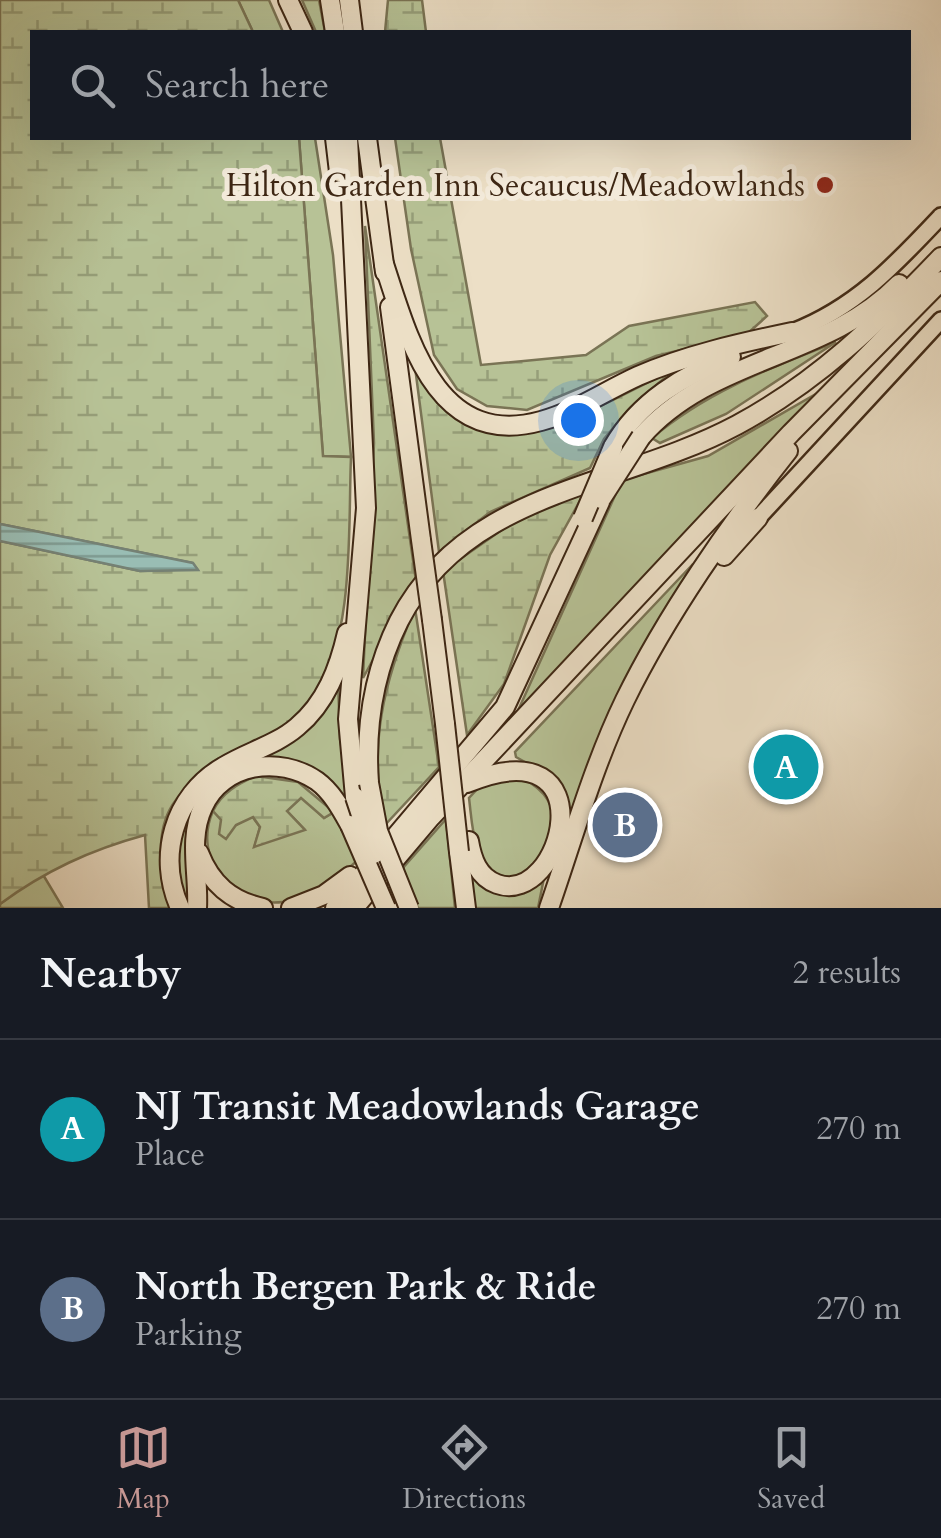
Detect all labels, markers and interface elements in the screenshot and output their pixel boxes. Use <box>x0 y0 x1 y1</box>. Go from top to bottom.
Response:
search box <box>30 30 911 140</box>
icon: search <box>65 58 120 113</box>
text: Search here <box>145 59 329 111</box>
place label: Hilton Garden Inn Secaucus/Meadowlands <box>226 164 805 208</box>
marker: Hilton Garden Inn Secaucus/Meadowlands <box>814 174 836 196</box>
your location <box>553 395 604 446</box>
pin: A <box>754 730 818 804</box>
pin: B <box>592 788 658 862</box>
text: Nearby <box>40 945 182 1002</box>
text: 2 results <box>793 951 901 995</box>
text: NJ Transit Meadowlands Garage <box>135 1081 700 1133</box>
text: A <box>60 1107 85 1151</box>
text: 270 m <box>816 1107 901 1151</box>
text: Place <box>135 1133 205 1177</box>
text: North Bergen Park & Ride <box>135 1261 597 1313</box>
text: B <box>61 1287 84 1331</box>
text: 270 m <box>816 1287 901 1331</box>
text: Parking <box>135 1313 242 1357</box>
tab: Map <box>116 1420 171 1518</box>
tab: Directions <box>402 1420 526 1518</box>
tab: Saved <box>757 1420 825 1518</box>

